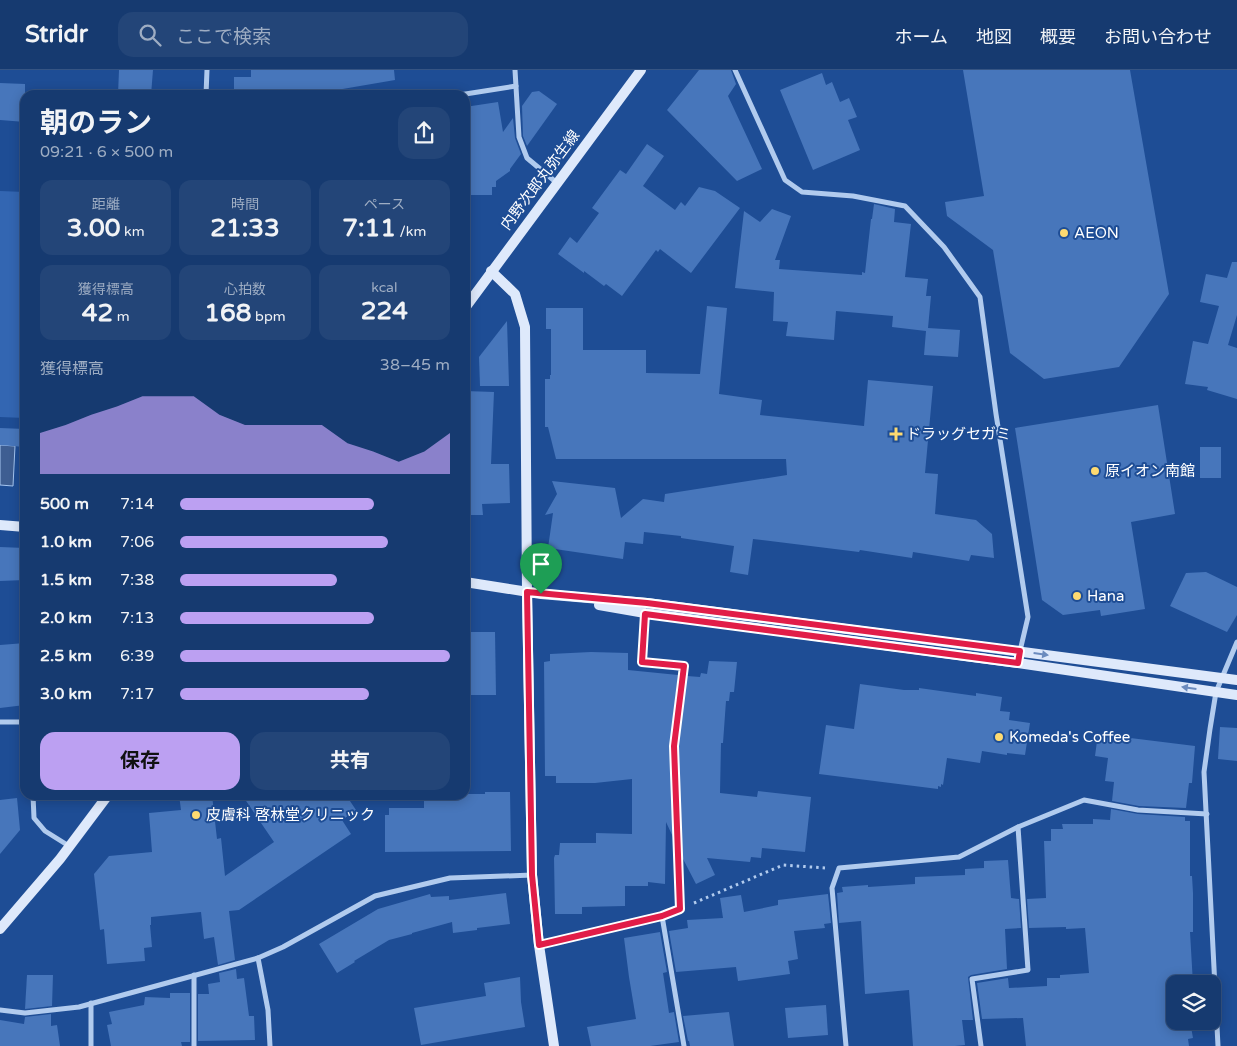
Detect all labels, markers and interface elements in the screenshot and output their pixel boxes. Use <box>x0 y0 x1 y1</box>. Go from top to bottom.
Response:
search box <box>118 12 468 57</box>
text: Stridr <box>25 20 88 49</box>
icon: search <box>136 21 164 49</box>
text: ここで検索 <box>176 26 271 48</box>
text: ホーム <box>895 26 948 48</box>
text: 地図 <box>976 26 1012 48</box>
text: 概要 <box>1040 26 1076 48</box>
text: お問い合わせ <box>1104 26 1212 48</box>
text: 朝のラン <box>40 106 152 140</box>
button: share <box>398 107 450 159</box>
street label: 内野次郎丸弥生線 <box>497 127 583 233</box>
text: 09:21 · 6 × 500 m <box>40 142 173 162</box>
text: 距離 <box>92 196 120 213</box>
text: 時間 <box>231 196 259 213</box>
text: ペース <box>364 196 405 213</box>
text: 3.00 <box>67 213 120 243</box>
text: 21:33 <box>210 213 280 243</box>
text: 7:11 <box>342 213 396 243</box>
text: km <box>120 223 145 240</box>
text: /km <box>396 223 426 240</box>
place label: AEON <box>1074 224 1119 242</box>
marker: AEON <box>1058 227 1070 239</box>
text: kcal <box>371 279 397 296</box>
text: 獲得標高 <box>78 281 134 298</box>
text: 心拍数 <box>224 281 266 298</box>
text: 224 <box>361 296 408 326</box>
text: 42 <box>82 298 113 328</box>
text: 168 <box>204 298 251 328</box>
text: m <box>113 308 130 325</box>
text: bpm <box>251 308 286 325</box>
text: 38–45 m <box>380 355 450 375</box>
text: 獲得標高 <box>40 359 104 379</box>
place label: ドラッグセガミ <box>906 425 1011 443</box>
marker: ドラッグセガミ <box>890 428 902 440</box>
place label: 原イオン南館 <box>1105 462 1195 480</box>
marker: 原イオン南館 <box>1089 465 1101 477</box>
text: 500 m <box>40 494 89 514</box>
text: 7:14 <box>120 494 154 514</box>
text: 1.0 km <box>40 532 92 552</box>
text: 7:06 <box>120 532 154 552</box>
pin <box>520 543 562 594</box>
icon: arrive <box>527 550 555 578</box>
text: 1.5 km <box>40 570 92 590</box>
text: 7:38 <box>120 570 154 590</box>
place label: Hana <box>1087 587 1124 605</box>
marker: Hana <box>1071 590 1083 602</box>
text: 2.0 km <box>40 608 92 628</box>
text: 7:13 <box>120 608 154 628</box>
text: 2.5 km <box>40 646 92 666</box>
text: 6:39 <box>120 646 154 666</box>
one-way arrow <box>1034 650 1050 658</box>
text: 3.0 km <box>40 684 92 704</box>
text: 7:17 <box>120 684 154 704</box>
one-way arrow <box>1180 684 1196 692</box>
place label: Komeda's Coffee <box>1009 728 1130 746</box>
marker: Komeda's Coffee <box>993 731 1005 743</box>
button: 保存 <box>40 732 240 790</box>
button: 共有 <box>250 732 450 790</box>
place label: 皮膚科 啓林堂クリニック <box>206 806 375 824</box>
marker: 皮膚科 啓林堂クリニック <box>190 809 202 821</box>
map controls <box>1166 975 1221 1030</box>
button: layers <box>1166 975 1221 1030</box>

